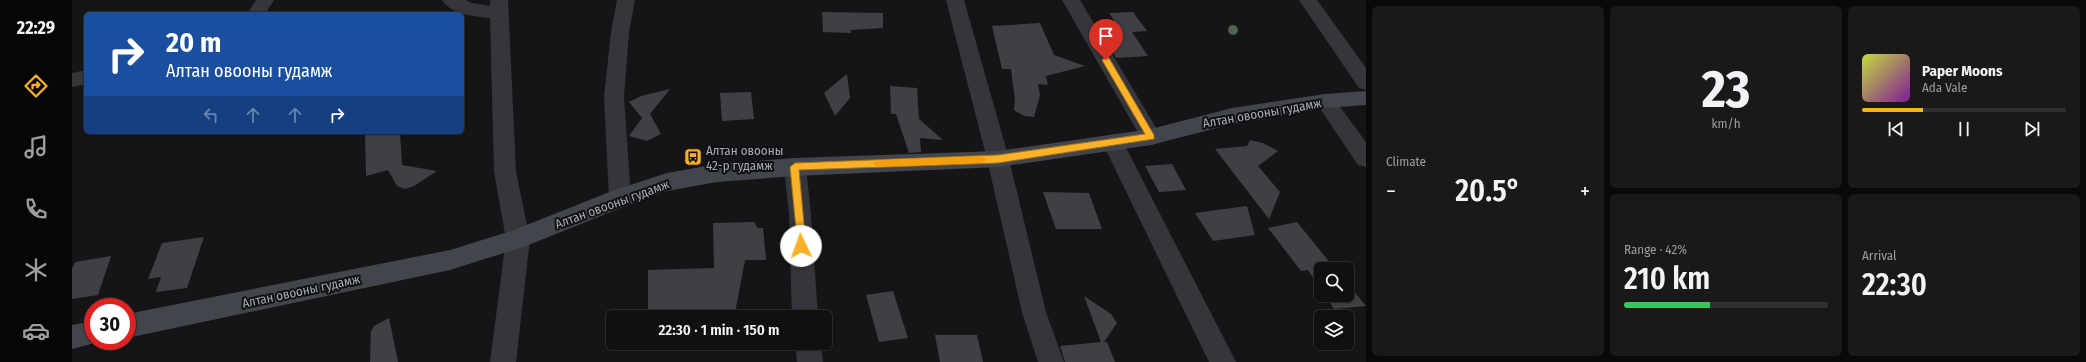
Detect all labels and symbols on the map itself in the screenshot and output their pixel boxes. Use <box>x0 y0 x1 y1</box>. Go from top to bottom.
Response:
pin <box>1089 19 1123 60</box>
street label: Алтан овооны гудамж <box>1202 95 1323 131</box>
place label: Алтан овооны 42-р гудамж <box>706 143 783 173</box>
bus stop icon: Алтан овооны 42-р гудамж <box>683 147 703 167</box>
street label: Алтан овооны гудамж <box>553 176 672 232</box>
position arrow <box>780 225 822 267</box>
street label: Алтан овооны гудамж <box>241 271 362 311</box>
speed limit sign: 30 <box>84 298 136 350</box>

